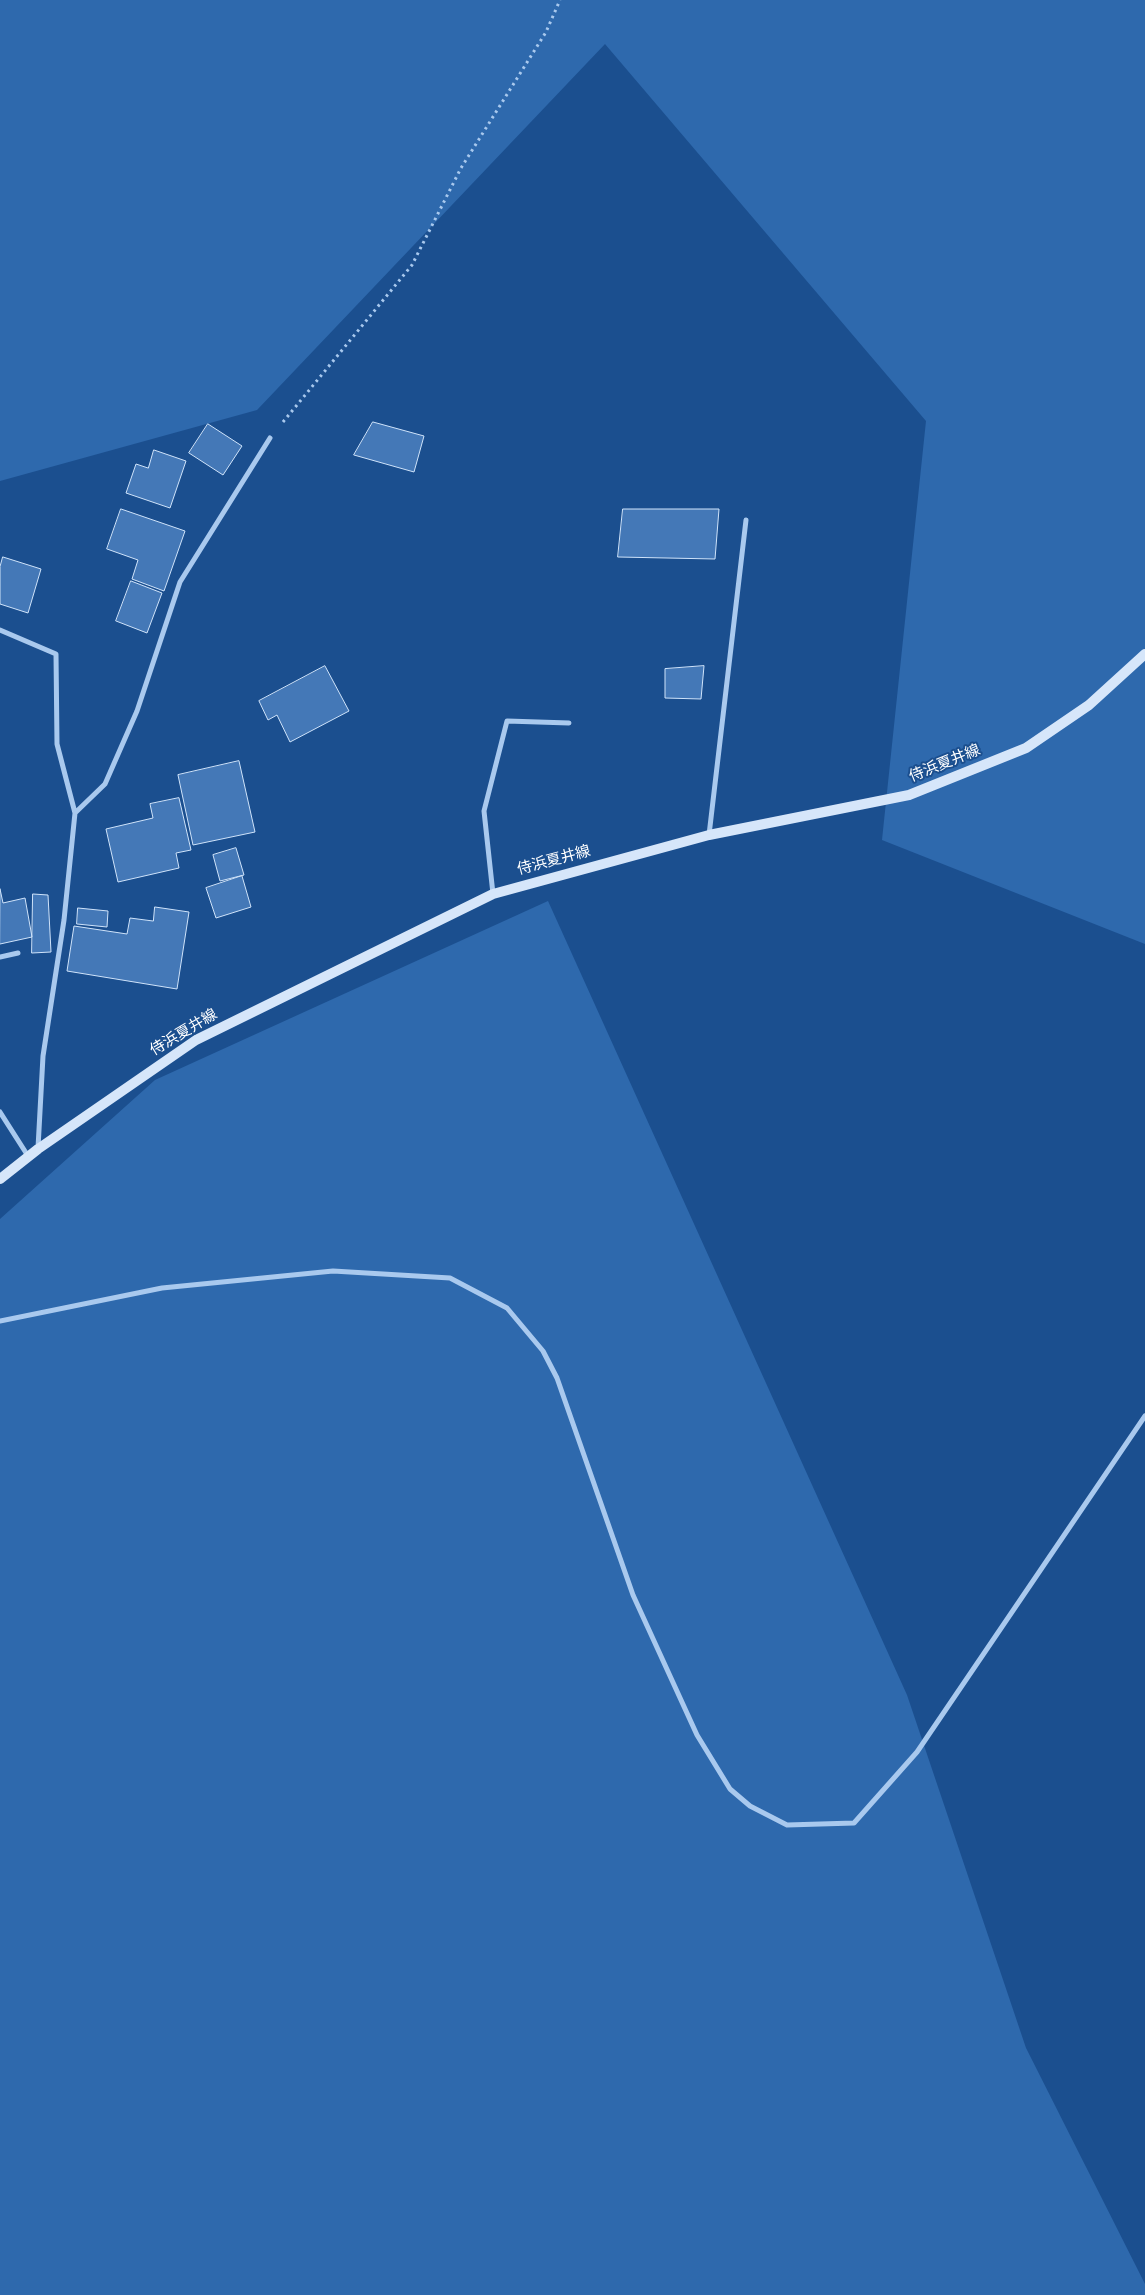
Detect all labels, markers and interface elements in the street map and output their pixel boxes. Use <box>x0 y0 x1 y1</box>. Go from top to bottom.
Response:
street label: 侍浜夏井線 <box>907 742 983 786</box>
street label: 侍浜夏井線 <box>515 843 593 879</box>
street label: 侍浜夏井線 <box>147 1006 221 1060</box>

